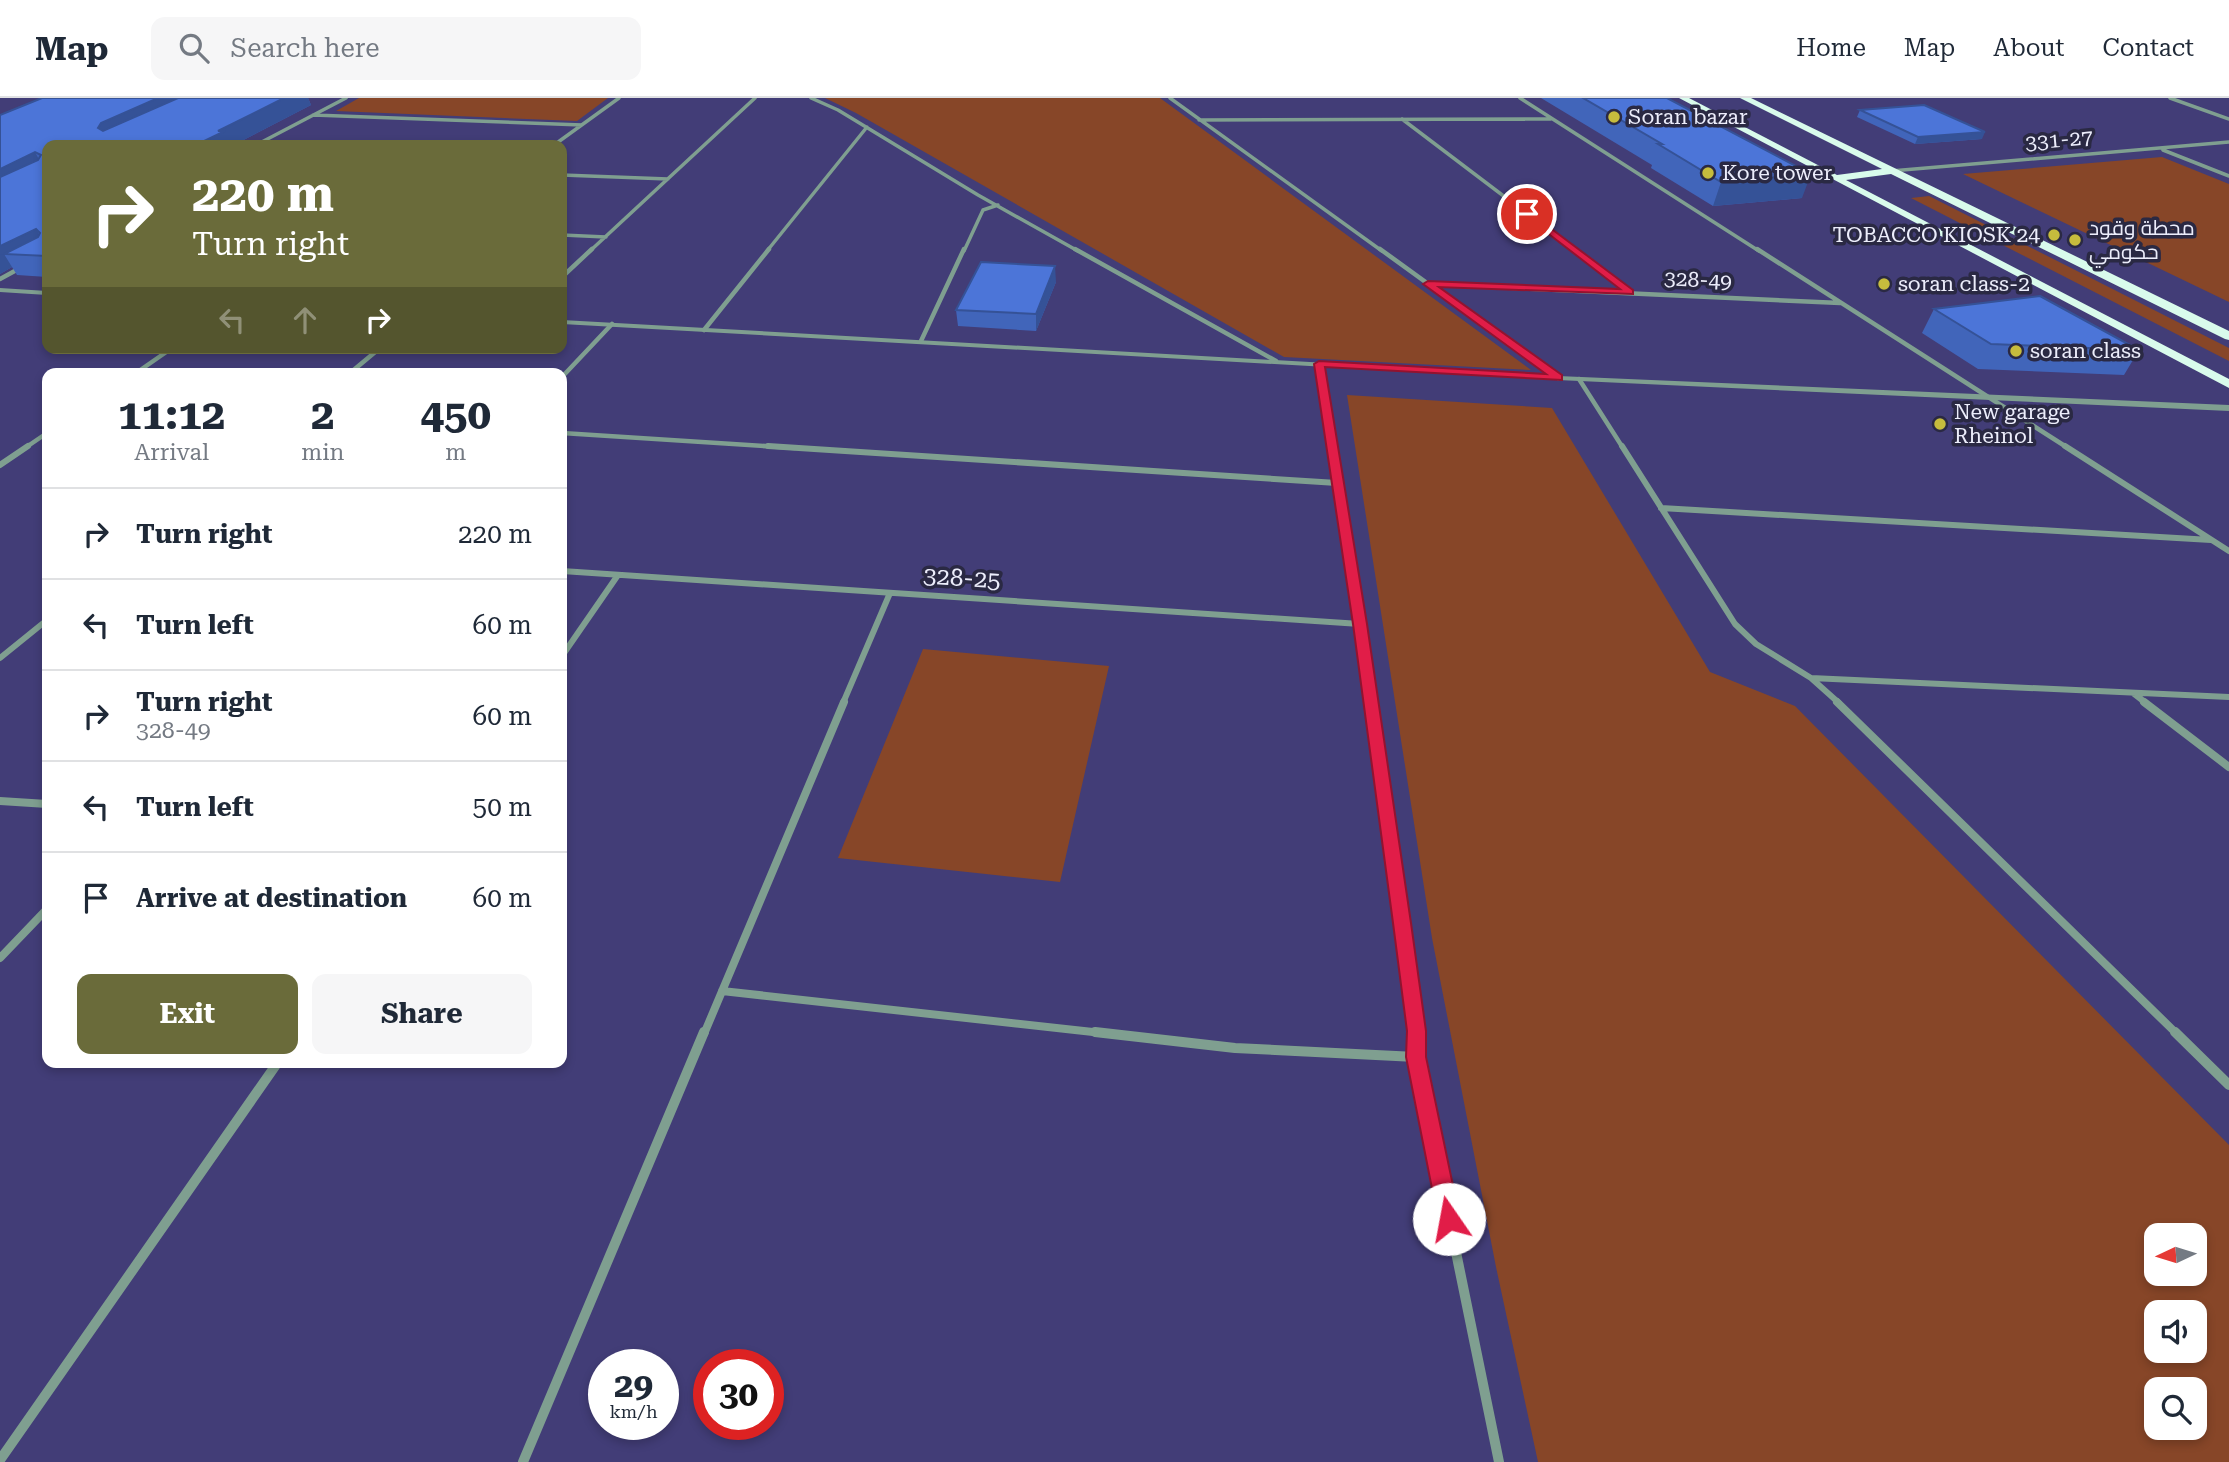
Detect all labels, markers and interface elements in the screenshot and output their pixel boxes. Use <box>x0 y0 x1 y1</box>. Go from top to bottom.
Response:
search box <box>151 17 641 80</box>
text: Map <box>35 29 109 68</box>
icon: search <box>175 29 213 67</box>
text: Search here <box>231 33 380 63</box>
text: Home <box>1796 34 1866 62</box>
text: Map <box>1904 34 1955 62</box>
text: About <box>1993 34 2064 62</box>
text: Contact <box>2102 34 2194 62</box>
place label: Soran bazar <box>1628 105 1748 129</box>
marker: Soran bazar <box>1606 109 1622 125</box>
street label: 331-27 <box>2024 125 2094 155</box>
place label: Kore tower <box>1722 161 1833 185</box>
marker: Kore tower <box>1700 165 1716 181</box>
text: 220 m <box>192 166 334 223</box>
icon: right <box>77 168 168 259</box>
pin <box>1497 184 1557 244</box>
icon: arrive <box>1508 195 1546 233</box>
place label: محطة وقود حكومي <box>2089 216 2195 268</box>
place label: TOBACCO KIOSK 24 <box>1832 223 2040 247</box>
text: Turn right <box>192 225 349 263</box>
marker: TOBACCO KIOSK 24 <box>2046 227 2062 243</box>
marker: محطة وقود حكومي <box>2067 232 2083 248</box>
street label: 328-49 <box>1663 266 1733 294</box>
place label: soran class-2 <box>1898 272 2030 296</box>
marker: soran class-2 <box>1876 276 1892 292</box>
icon: left <box>213 301 251 339</box>
icon: ahead <box>286 301 324 339</box>
icon: right <box>359 301 397 339</box>
place label: soran class <box>2030 339 2141 363</box>
marker: soran class <box>2008 343 2024 359</box>
text: 11:12 <box>118 390 225 439</box>
text: 2 <box>311 390 335 439</box>
text: 450 <box>420 390 491 439</box>
place label: New garage Rheinol <box>1954 400 2070 448</box>
marker: New garage Rheinol <box>1932 416 1948 432</box>
text: Arrival <box>134 439 209 466</box>
text: min <box>301 439 344 466</box>
text: m <box>445 439 466 466</box>
icon: right <box>77 515 115 553</box>
text: Turn right <box>136 519 272 549</box>
text: 220 m <box>458 519 532 549</box>
street label: 328-25 <box>922 561 1002 595</box>
icon: left <box>77 606 115 644</box>
text: Turn left <box>136 610 254 640</box>
text: 60 m <box>473 610 532 640</box>
text: Turn right <box>136 687 272 717</box>
icon: right <box>77 697 115 735</box>
text: 60 m <box>473 701 532 731</box>
text: 328-49 <box>136 717 211 744</box>
icon: left <box>77 788 115 826</box>
text: Turn left <box>136 792 254 822</box>
text: 50 m <box>473 792 532 822</box>
icon: arrive <box>77 879 115 917</box>
text: Arrive at destination <box>136 883 407 913</box>
text: 60 m <box>473 883 532 913</box>
button: Exit <box>77 974 298 1054</box>
button: Share <box>312 974 532 1054</box>
position arrow <box>1412 1182 1486 1256</box>
north arrow <box>2144 1223 2207 1286</box>
map controls <box>2144 1223 2207 1440</box>
button: sound <box>2144 1300 2207 1363</box>
speed limit sign: 30 <box>693 1349 784 1440</box>
text: 29 <box>614 1365 653 1406</box>
button: search <box>2144 1377 2207 1440</box>
text: km/h <box>609 1401 658 1422</box>

